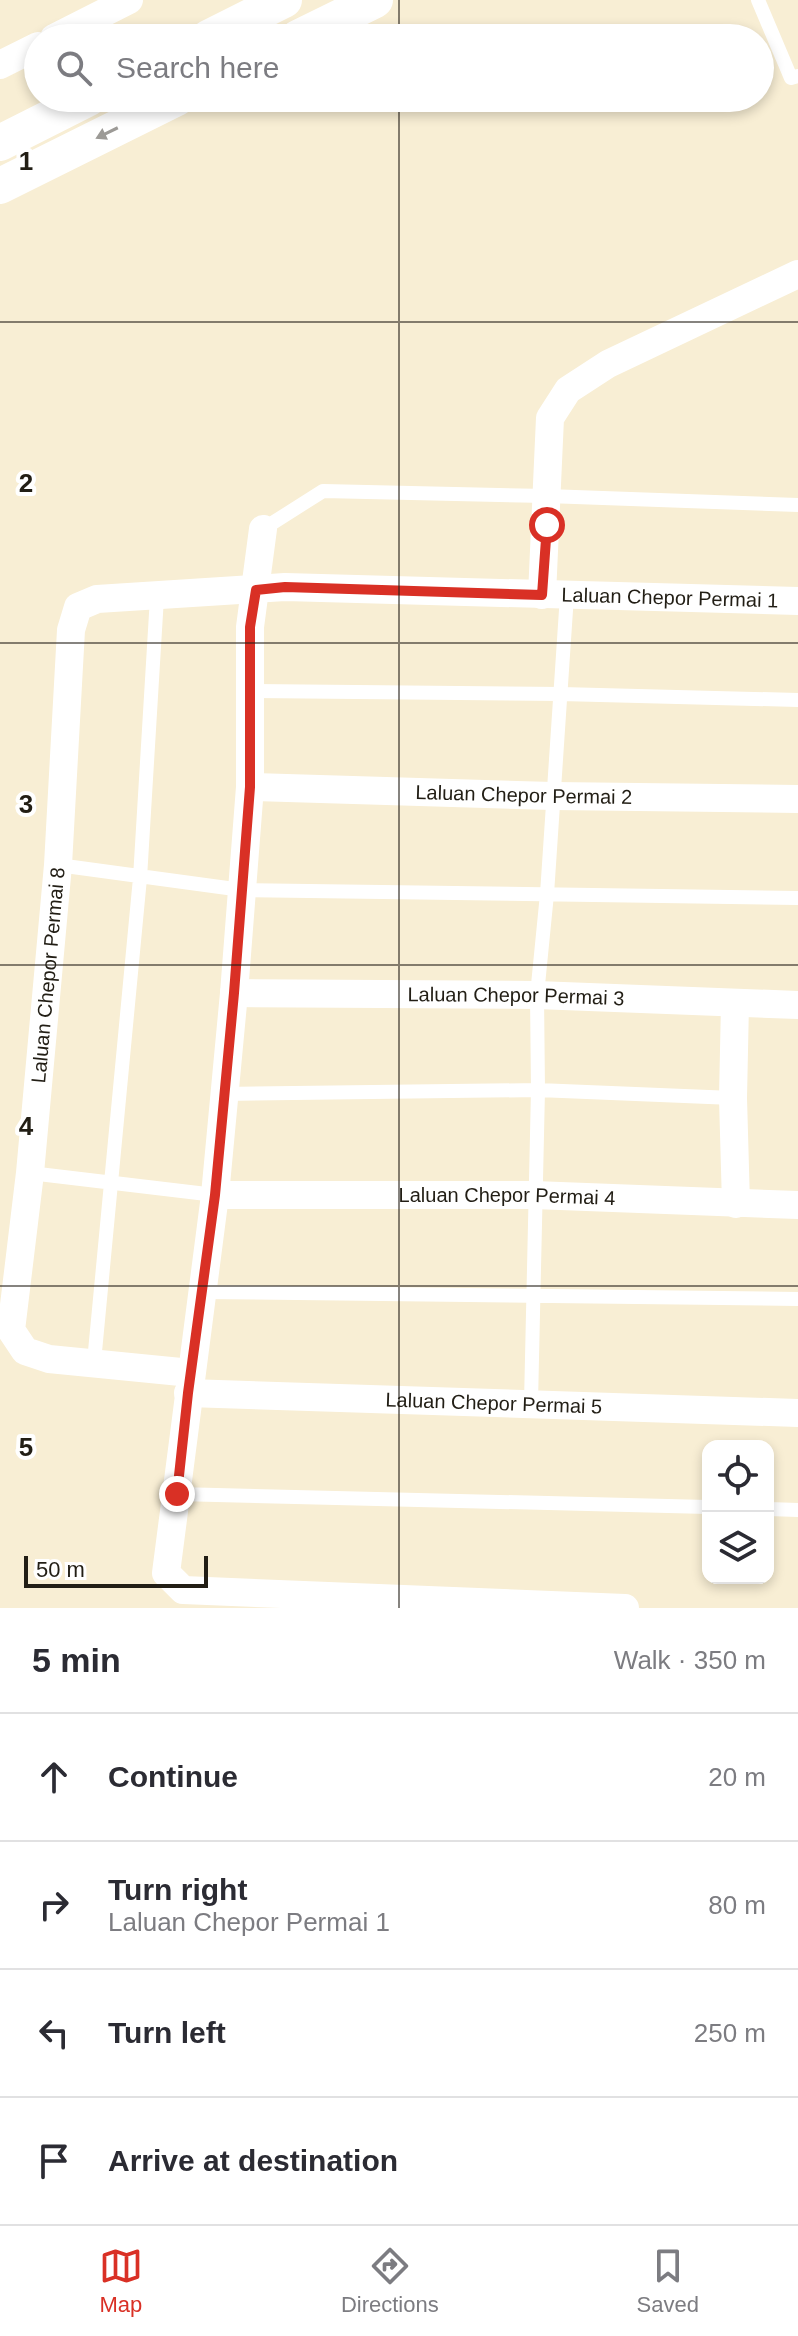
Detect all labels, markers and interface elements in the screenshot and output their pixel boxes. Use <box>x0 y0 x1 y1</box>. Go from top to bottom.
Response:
search box <box>24 24 774 112</box>
icon: search <box>52 46 96 90</box>
text: Search here <box>116 51 279 84</box>
one-way arrow <box>96 126 119 139</box>
text: 1 <box>19 146 33 176</box>
text: 2 <box>19 468 33 498</box>
route start <box>529 507 565 543</box>
street label: Laluan Chepor Permai 1 <box>561 584 779 611</box>
street label: Laluan Chepor Permai 2 <box>415 781 632 808</box>
text: 3 <box>19 789 33 819</box>
street label: Laluan Chepor Permai 8 <box>27 866 69 1084</box>
street label: Laluan Chepor Permai 3 <box>407 983 625 1009</box>
text: 4 <box>19 1111 34 1141</box>
street label: Laluan Chepor Permai 4 <box>399 1184 616 1209</box>
street label: Laluan Chepor Permai 5 <box>385 1388 603 1418</box>
text: 5 <box>19 1432 33 1462</box>
map controls <box>702 1440 774 1584</box>
button: locate <box>702 1440 774 1512</box>
route end <box>159 1476 195 1512</box>
button: layers <box>702 1512 774 1584</box>
scale bar <box>24 1552 208 1588</box>
text: 50 m <box>36 1557 85 1582</box>
text: 5 min <box>32 1641 121 1679</box>
text: Walk · 350 m <box>614 1645 766 1675</box>
icon: ahead <box>32 1755 76 1799</box>
text: Continue <box>108 1760 238 1793</box>
text: 20 m <box>708 1762 766 1792</box>
text: Turn right <box>108 1873 247 1906</box>
icon: right <box>32 1883 76 1927</box>
text: 80 m <box>708 1890 766 1920</box>
text: Laluan Chepor Permai 1 <box>108 1907 390 1937</box>
icon: left <box>32 2011 76 2055</box>
text: Turn left <box>108 2016 226 2049</box>
text: 250 m <box>694 2018 766 2048</box>
icon: arrive <box>32 2139 76 2183</box>
text: Arrive at destination <box>108 2144 398 2177</box>
tab: Map <box>99 2244 143 2318</box>
tab: Directions <box>341 2244 439 2318</box>
tab: Saved <box>637 2244 699 2318</box>

